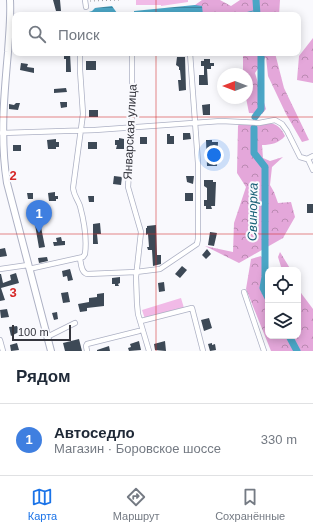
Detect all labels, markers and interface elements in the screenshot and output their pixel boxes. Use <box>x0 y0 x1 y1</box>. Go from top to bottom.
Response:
search box <box>12 12 301 56</box>
icon: search <box>26 23 48 45</box>
text: Поиск <box>58 26 100 43</box>
north arrow <box>217 68 253 104</box>
street label: Январская улица <box>121 83 140 180</box>
your location <box>204 145 224 165</box>
text: 2 <box>9 168 17 183</box>
water label: Свинорка <box>244 183 261 241</box>
pin: 1 <box>26 200 52 233</box>
map controls <box>265 267 301 339</box>
button: locate <box>265 267 301 303</box>
text: 3 <box>9 285 17 300</box>
button: layers <box>265 303 301 339</box>
scale bar <box>12 323 71 342</box>
text: 100 m <box>18 326 49 338</box>
text: Рядом <box>16 367 71 386</box>
text: Автоседло <box>54 424 135 441</box>
text: 1 <box>25 432 33 447</box>
text: 330 m <box>261 432 297 447</box>
text: Магазин · Боровское шоссе <box>54 441 221 456</box>
tab: Карта <box>28 486 57 522</box>
tab: Маршрут <box>113 486 160 522</box>
tab: Сохранённые <box>215 486 285 522</box>

